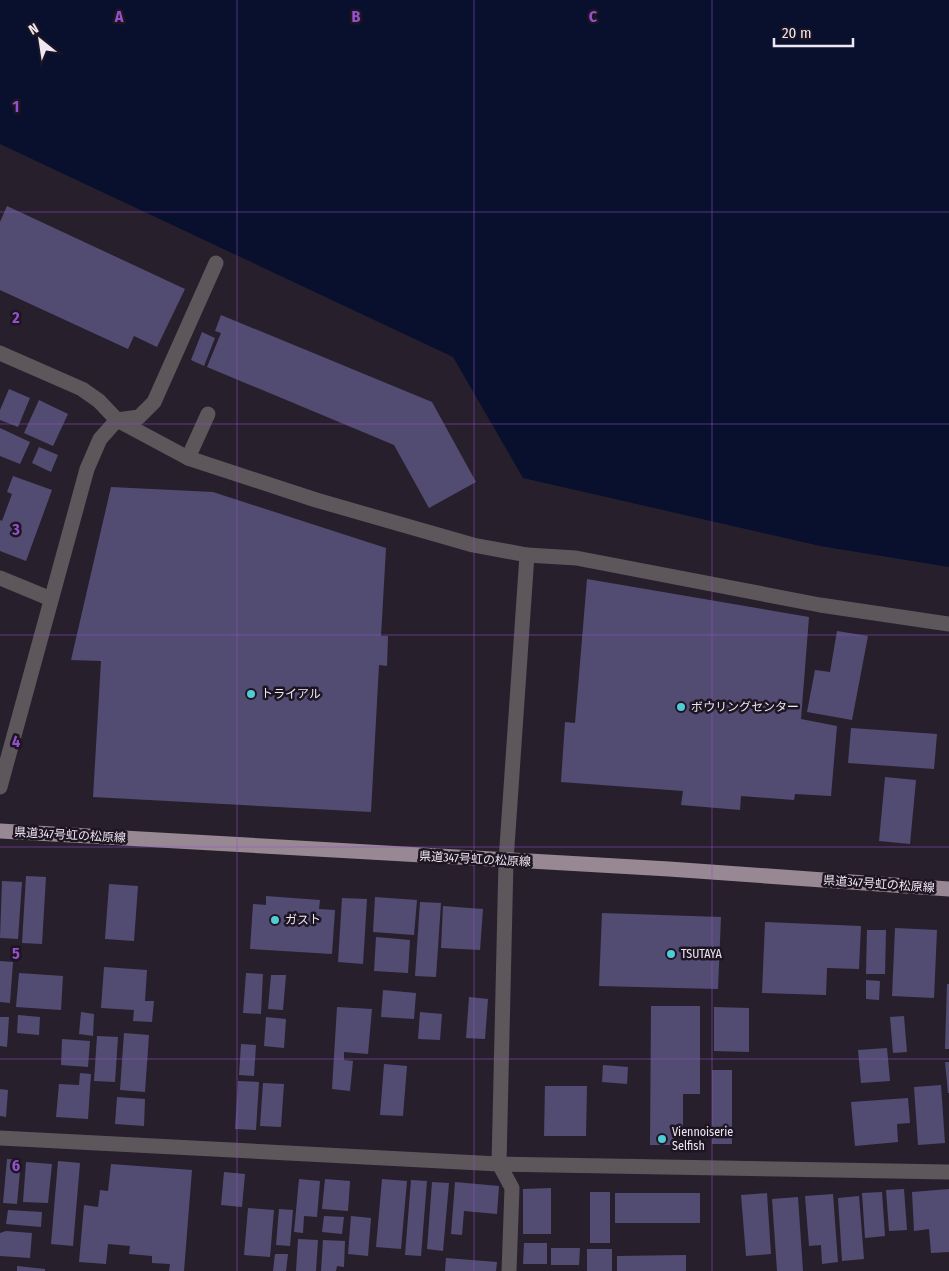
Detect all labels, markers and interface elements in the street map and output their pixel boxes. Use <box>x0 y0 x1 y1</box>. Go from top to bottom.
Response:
text: A <box>114 7 124 26</box>
text: B <box>352 7 361 26</box>
text: C <box>589 7 598 26</box>
north arrow <box>15 15 65 65</box>
scale bar <box>774 15 853 47</box>
text: N <box>26 20 42 39</box>
text: 20 m <box>782 24 812 42</box>
text: 1 <box>13 97 19 116</box>
text: 2 <box>11 308 20 327</box>
text: 3 <box>11 520 20 539</box>
place label: トライアル <box>261 687 321 701</box>
marker: トライアル <box>245 688 257 700</box>
place label: ボウリングセンター <box>691 700 799 714</box>
marker: ボウリングセンター <box>675 701 687 713</box>
text: 4 <box>12 732 20 751</box>
street label: 県道347号虹の松原線 <box>14 825 126 845</box>
street label: 県道347号虹の松原線 <box>419 849 531 869</box>
street label: 県道347号虹の松原線 <box>823 873 935 895</box>
place label: ガスト <box>285 913 321 927</box>
marker: ガスト <box>269 914 281 926</box>
text: 5 <box>12 944 20 963</box>
place label: TSUTAYA <box>681 947 722 961</box>
marker: TSUTAYA <box>665 948 677 960</box>
place label: Viennoiserie Selfish <box>672 1125 733 1153</box>
marker: Viennoiserie Selfish <box>656 1133 668 1145</box>
text: 6 <box>12 1156 20 1175</box>

